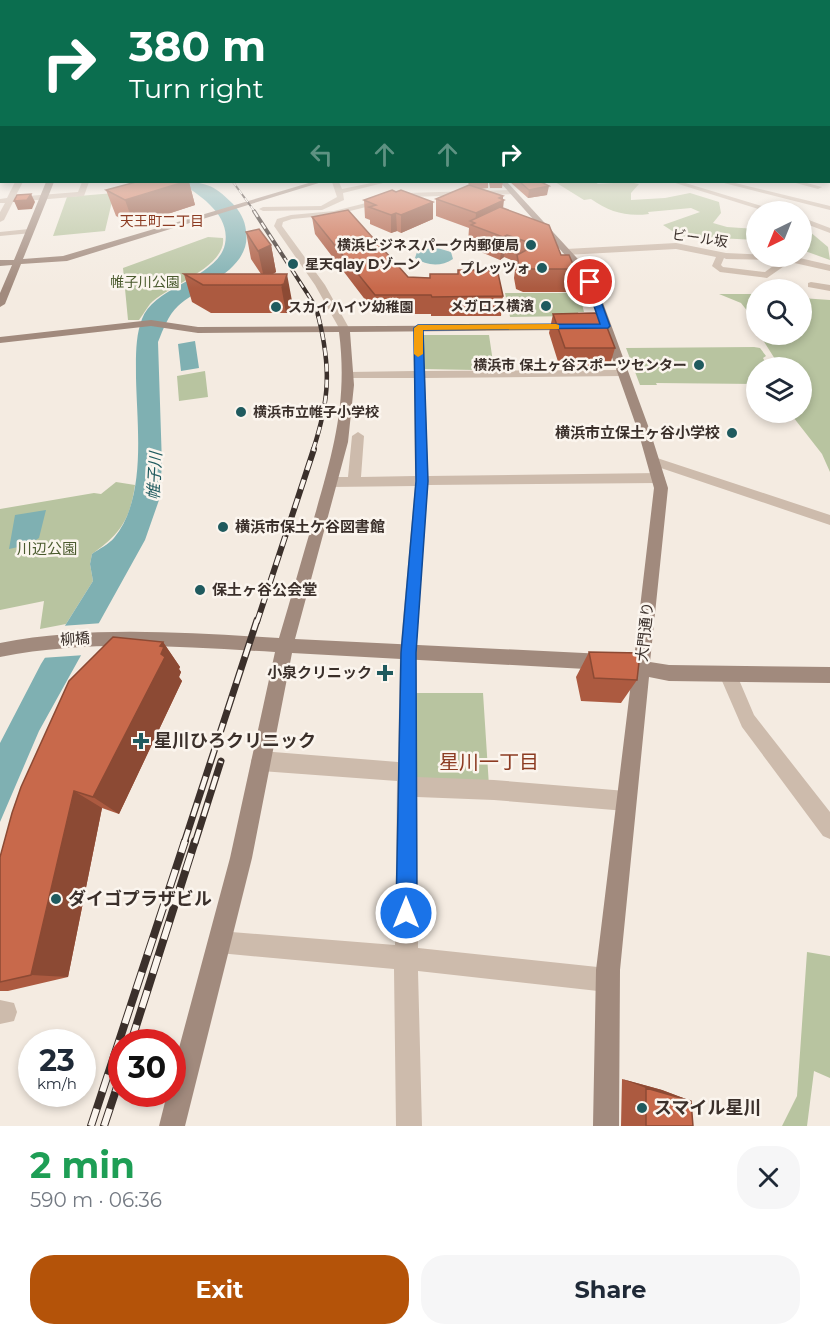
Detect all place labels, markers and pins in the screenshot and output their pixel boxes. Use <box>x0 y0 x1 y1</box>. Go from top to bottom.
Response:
place label: 横浜ビジネスパーク内郵便局 <box>337 236 519 254</box>
marker: 横浜ビジネスパーク内郵便局 <box>524 238 538 252</box>
place label: 星天qlay Dゾーン <box>305 255 421 273</box>
pin <box>564 256 615 307</box>
marker: 星天qlay Dゾーン <box>286 257 300 271</box>
place label: プレッツォ <box>460 259 530 277</box>
marker: プレッツォ <box>535 261 549 275</box>
place label: メガロス横濱 <box>450 297 534 315</box>
place label: スカイハイツ幼稚園 <box>288 298 413 316</box>
marker: メガロス横濱 <box>539 299 553 313</box>
marker: スカイハイツ幼稚園 <box>269 300 283 314</box>
place label: 横浜市 保土ヶ谷スポーツセンター <box>473 356 687 374</box>
marker: 横浜市 保土ヶ谷スポーツセンター <box>692 358 706 372</box>
place label: 横浜市立帷子小学校 <box>253 403 379 421</box>
marker: 横浜市立帷子小学校 <box>234 405 248 419</box>
place label: 横浜市立保土ヶ谷小学校 <box>555 423 720 442</box>
marker: 横浜市立保土ヶ谷小学校 <box>725 426 739 440</box>
place label: 横浜市保土ケ谷図書館 <box>235 517 385 536</box>
marker: 横浜市保土ケ谷図書館 <box>216 520 230 534</box>
place label: 保土ヶ谷公会堂 <box>212 580 317 599</box>
marker: 保土ヶ谷公会堂 <box>193 583 207 597</box>
place label: 小泉クリニック <box>267 663 372 682</box>
marker: 小泉クリニック <box>376 664 394 682</box>
place label: 星川ひろクリニック <box>154 730 316 752</box>
marker: 星川ひろクリニック <box>132 732 150 750</box>
place label: ダイゴプラザビル <box>68 888 212 910</box>
marker: ダイゴプラザビル <box>49 892 63 906</box>
place label: スマイル星川 <box>654 1097 761 1119</box>
marker: スマイル星川 <box>635 1101 649 1115</box>

